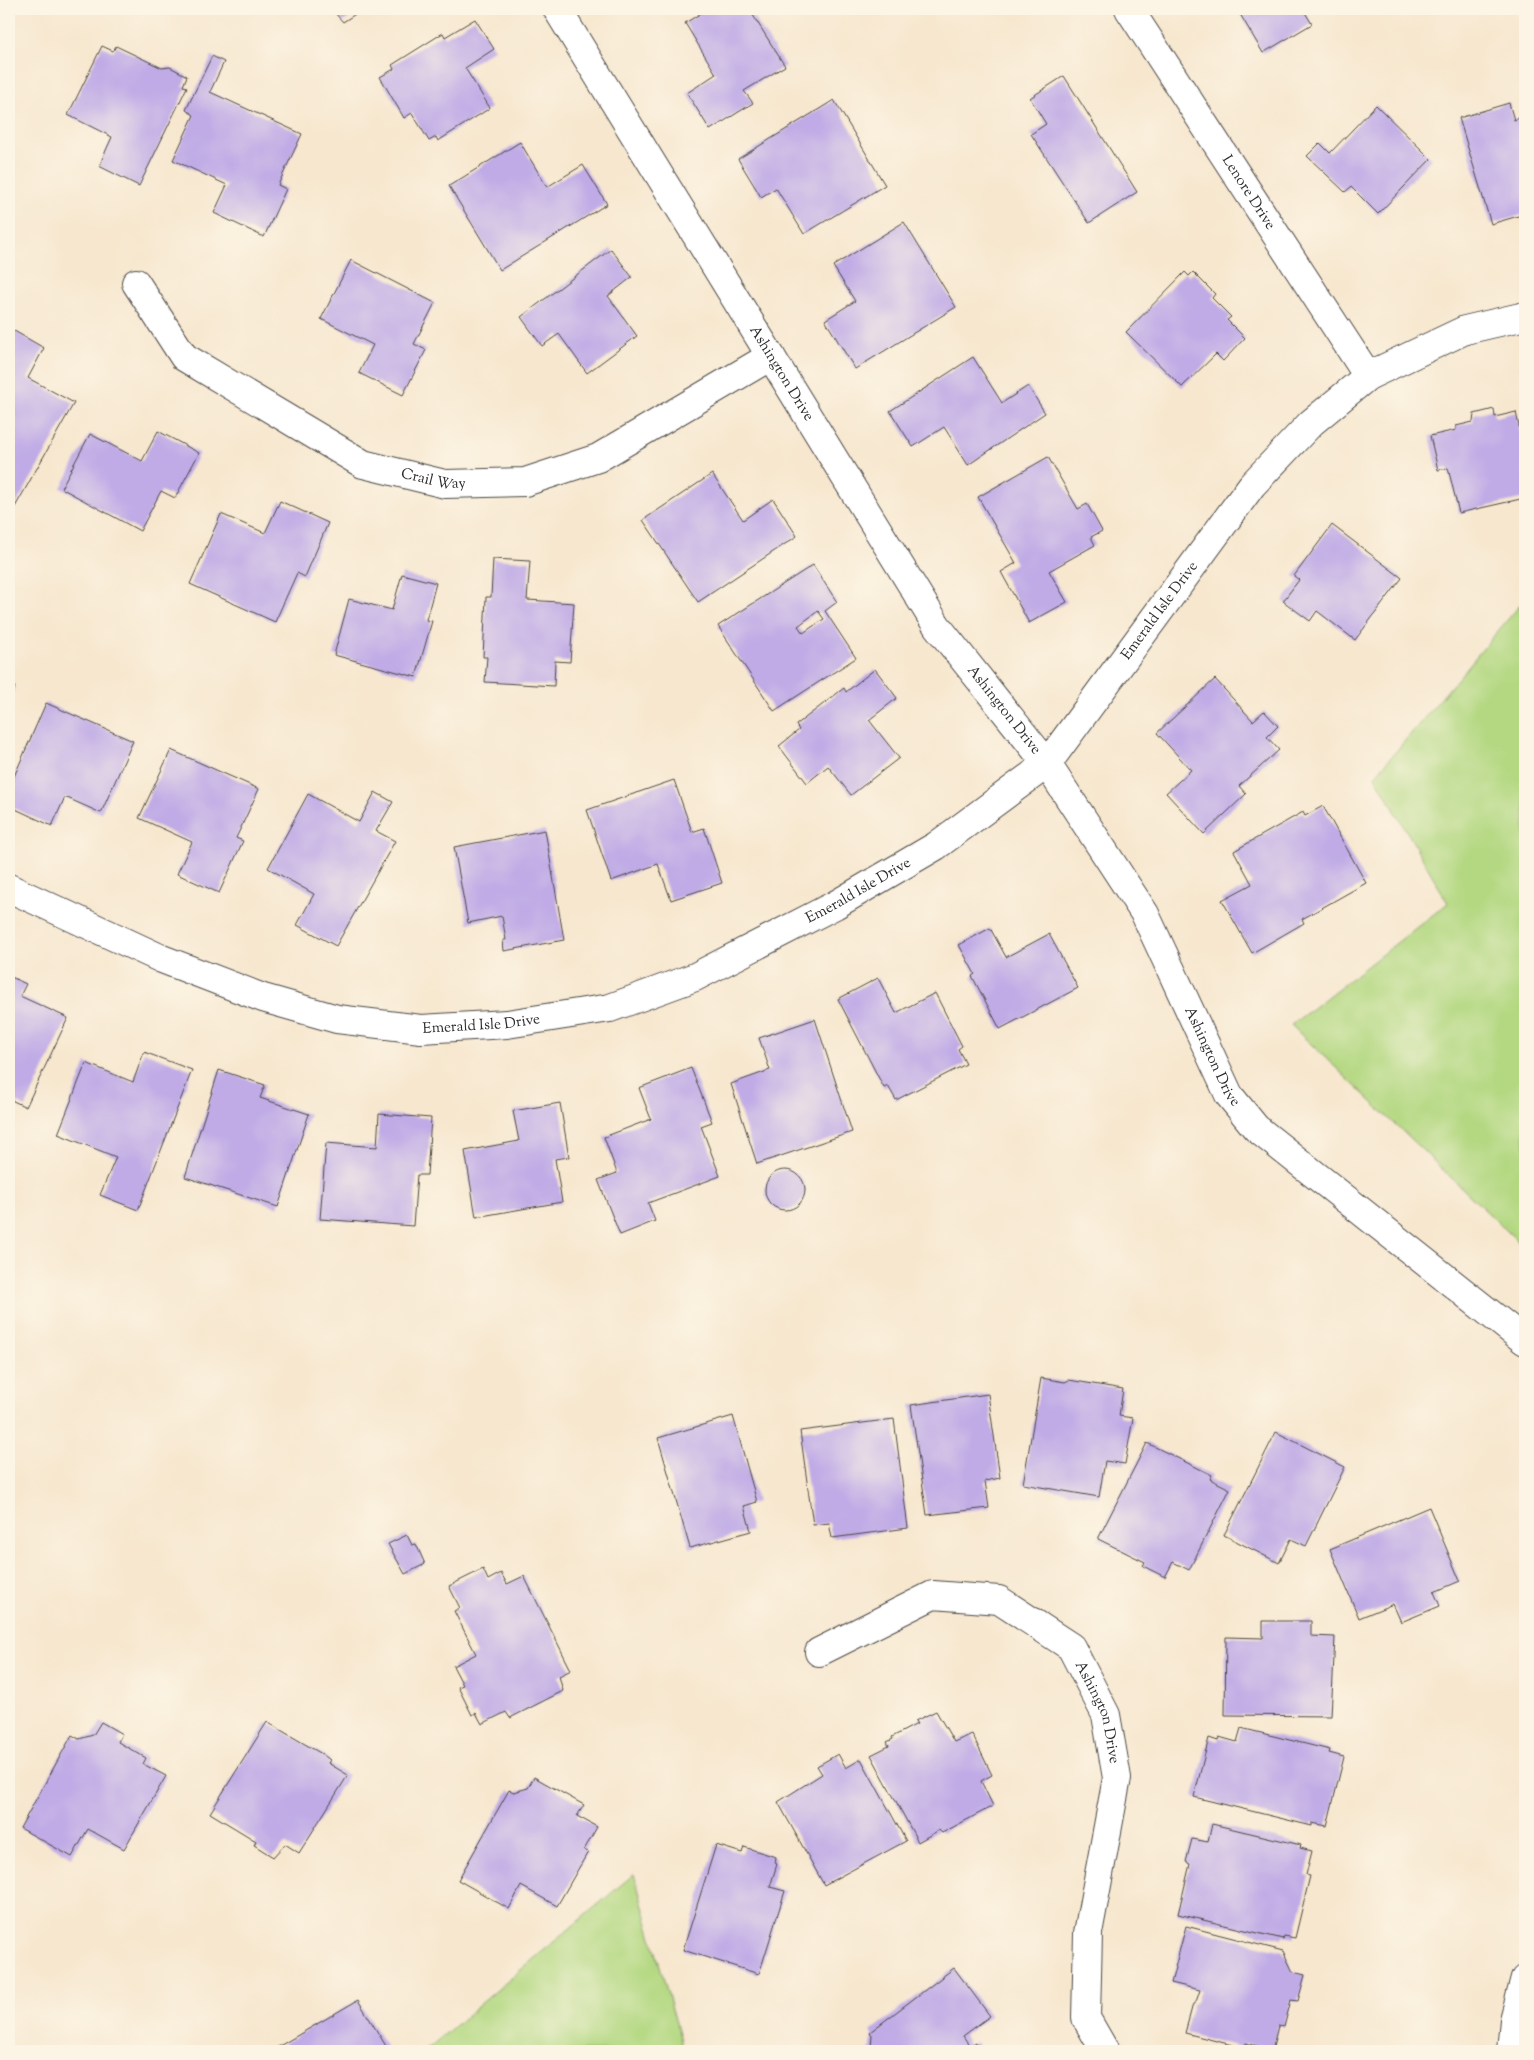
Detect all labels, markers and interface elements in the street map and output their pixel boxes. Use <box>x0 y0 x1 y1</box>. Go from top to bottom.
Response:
street label: Lenore Drive <box>1217 151 1280 234</box>
street label: Ashington Drive <box>744 322 819 425</box>
street label: Crail Way <box>399 463 467 496</box>
street label: Emerald Isle Drive <box>1116 557 1203 664</box>
street label: Ashington Drive <box>962 661 1046 759</box>
street label: Emerald Isle Drive <box>802 852 915 929</box>
street label: Ashington Drive <box>1179 1003 1245 1111</box>
street label: Emerald Isle Drive <box>422 1009 542 1039</box>
street label: Ashington Drive <box>1069 1657 1125 1765</box>

